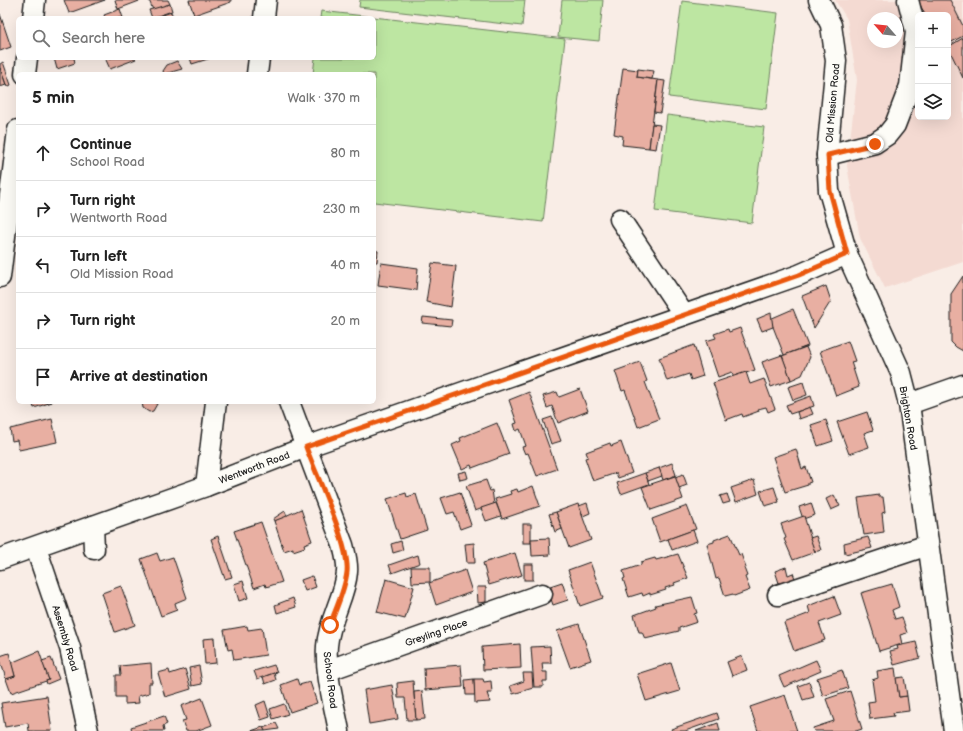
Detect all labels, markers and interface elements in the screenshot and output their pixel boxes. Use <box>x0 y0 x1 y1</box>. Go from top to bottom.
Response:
north arrow <box>867 12 903 48</box>
map controls <box>915 12 951 120</box>
button: + <box>915 12 951 48</box>
search box <box>16 16 376 60</box>
icon: search <box>30 27 52 49</box>
text: Search here <box>62 29 145 48</box>
button: − <box>915 48 951 84</box>
street label: Old Mission Road <box>824 63 842 143</box>
button: layers <box>915 84 951 120</box>
text: 5 min <box>32 88 75 108</box>
text: Walk · 370 m <box>287 90 360 106</box>
text: Continue <box>70 135 132 154</box>
route end <box>866 135 884 153</box>
icon: ahead <box>32 142 54 164</box>
text: 80 m <box>331 145 360 161</box>
text: School Road <box>70 154 145 170</box>
text: Turn right <box>70 191 135 210</box>
icon: right <box>32 198 54 220</box>
text: 230 m <box>323 201 360 217</box>
text: Wentworth Road <box>70 210 167 226</box>
text: Turn left <box>70 247 127 266</box>
icon: left <box>32 254 54 276</box>
text: 40 m <box>330 257 360 273</box>
text: Old Mission Road <box>70 266 174 282</box>
icon: right <box>32 310 54 332</box>
text: Turn right <box>70 311 135 330</box>
text: 20 m <box>330 313 360 329</box>
icon: arrive <box>32 366 54 388</box>
text: Arrive at destination <box>70 367 208 386</box>
street label: Brighton Road <box>896 385 920 452</box>
street label: Wentworth Road <box>217 449 292 487</box>
street label: Assembly Road <box>49 604 81 673</box>
route start <box>321 616 339 634</box>
street label: Greyling Place <box>403 617 469 649</box>
street label: School Road <box>321 651 339 710</box>

